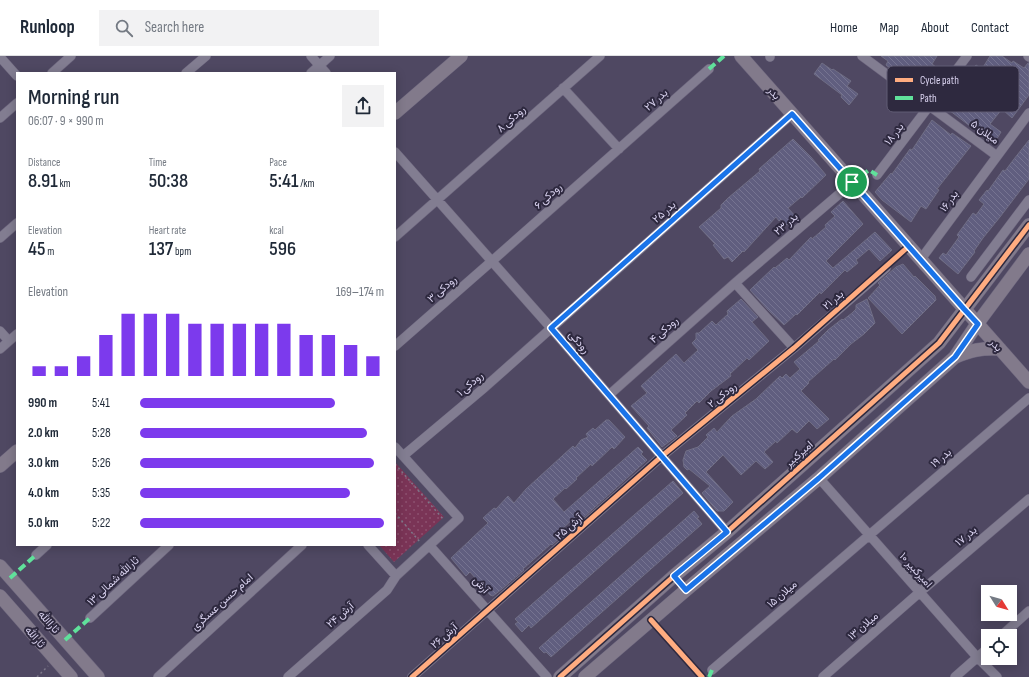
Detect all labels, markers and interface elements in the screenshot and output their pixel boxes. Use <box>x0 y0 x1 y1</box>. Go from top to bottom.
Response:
search box <box>99 10 379 46</box>
text: Runloop <box>20 16 75 39</box>
icon: search <box>113 17 135 39</box>
text: Search here <box>145 18 204 37</box>
text: Home <box>830 19 858 36</box>
text: Map <box>880 19 899 36</box>
text: About <box>921 19 949 36</box>
text: Contact <box>971 19 1009 36</box>
legend <box>887 66 1019 112</box>
text: Cycle path <box>920 74 959 87</box>
street label: بدر <box>764 83 783 102</box>
text: Morning run <box>28 84 119 111</box>
button: share <box>342 85 384 127</box>
street label: بدر ۲۷ <box>642 86 670 114</box>
text: Path <box>920 92 937 105</box>
street label: رودکی ۸ <box>494 103 528 135</box>
text: 06:07 · 9 × 990 m <box>28 113 104 129</box>
street label: میلان ۵ <box>968 117 1002 147</box>
street label: بدر ۱‍۸ <box>882 120 906 148</box>
text: Distance <box>28 156 60 169</box>
text: Time <box>149 156 167 169</box>
text: Pace <box>269 156 287 169</box>
pin <box>835 165 869 199</box>
text: 8.91 <box>28 169 58 193</box>
text: 50:38 <box>149 169 188 193</box>
text: 5:41 <box>269 169 298 193</box>
icon: arrive <box>841 171 863 193</box>
text: km <box>58 177 71 190</box>
text: /km <box>298 177 314 190</box>
street label: رودکی ۶ <box>531 180 565 212</box>
street label: بدر ۱۶ <box>937 188 961 214</box>
street label: بدر ۲۵ <box>650 198 678 226</box>
street label: بدر ۲۳ <box>771 210 801 238</box>
text: Elevation <box>28 224 62 237</box>
text: Heart rate <box>149 224 186 237</box>
text: kcal <box>269 224 284 237</box>
text: 45 <box>28 237 45 261</box>
text: 137 <box>149 237 173 261</box>
text: 596 <box>269 237 296 261</box>
text: m <box>45 245 54 258</box>
text: bpm <box>173 245 191 258</box>
street label: رودکی ۳ <box>425 273 460 305</box>
text: Elevation <box>28 284 68 300</box>
text: 169–174 m <box>336 284 384 300</box>
street label: بدر ۲۱ <box>820 287 846 313</box>
street label: رودکی ۴ <box>647 314 681 346</box>
street label: رودکی <box>566 328 592 356</box>
street label: بدر <box>986 335 1005 354</box>
street label: رودکی ۱ <box>454 369 486 399</box>
street label: رودکی ۲ <box>705 379 739 410</box>
text: 990 m <box>28 395 57 411</box>
text: 5:41 <box>92 395 110 411</box>
text: 2.0 km <box>28 425 59 441</box>
text: 5:28 <box>92 425 111 441</box>
street label: امیرکبیر <box>782 438 816 471</box>
street label: بدر ۱۹ <box>928 446 954 470</box>
text: 3.0 km <box>28 455 59 471</box>
text: 5:26 <box>92 455 111 471</box>
text: 4.0 km <box>28 485 59 501</box>
text: 5:35 <box>92 485 110 501</box>
street label: آرش ۲۵ <box>553 510 586 543</box>
text: 5.0 km <box>28 515 59 531</box>
text: 5:22 <box>92 515 110 531</box>
street label: بدر ۱۷ <box>953 523 979 549</box>
street label: امیرکبیر ۱۰ <box>897 550 935 590</box>
street label: ثارالله شمالی ۱۳ <box>84 553 142 608</box>
street label: امام حسن عسگری <box>188 571 256 634</box>
street label: آرش <box>470 574 493 597</box>
street label: میلان ۱۵ <box>764 577 800 611</box>
north arrow <box>981 585 1017 621</box>
map controls <box>981 585 1017 665</box>
street label: آرش ۲۴ <box>324 599 358 630</box>
street label: ثاراالله <box>36 608 63 636</box>
street label: میلان ۱۳ <box>845 609 881 643</box>
street label: آرش ۲۶ <box>428 620 461 651</box>
street label: ثارالله <box>22 624 48 651</box>
button: locate <box>981 629 1017 665</box>

